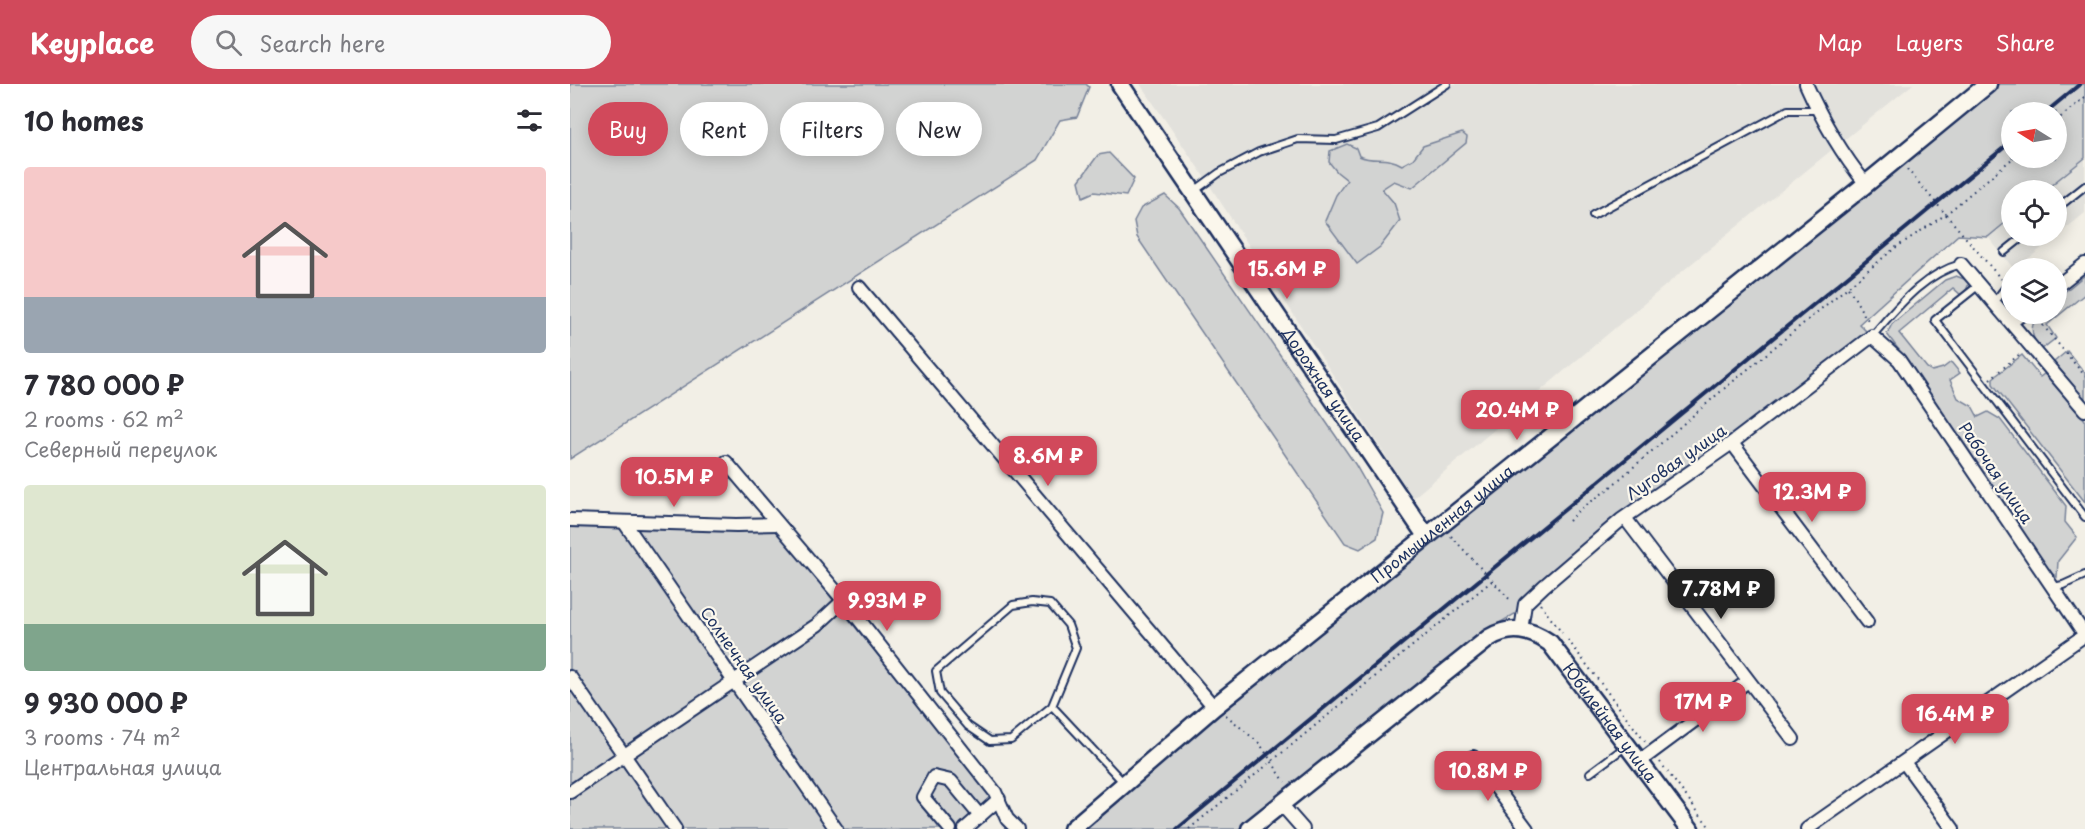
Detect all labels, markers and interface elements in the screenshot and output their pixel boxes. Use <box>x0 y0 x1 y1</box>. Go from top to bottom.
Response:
search box <box>191 15 611 69</box>
text: Keyplace <box>30 21 155 64</box>
icon: search <box>212 26 245 59</box>
text: Search here <box>260 26 385 59</box>
text: Map <box>1818 26 1862 58</box>
text: Layers <box>1895 26 1963 58</box>
text: Share <box>1996 26 2055 58</box>
text: 10 homes <box>24 101 144 140</box>
chip: Buy <box>588 102 668 156</box>
chip: Rent <box>680 102 768 156</box>
chip: Filters <box>780 102 884 156</box>
chip: New <box>896 102 982 156</box>
north arrow <box>2001 102 2067 168</box>
map controls <box>2001 102 2067 324</box>
icon: filters <box>513 104 546 137</box>
button: locate <box>2001 180 2067 246</box>
icon: home <box>231 206 339 314</box>
pin: 15.6M ₽ <box>1232 249 1342 300</box>
text: 15.6M ₽ <box>1248 253 1326 283</box>
button: layers <box>2001 258 2067 324</box>
street label: Дорожная улица <box>1277 321 1372 446</box>
text: 7 780 000 ₽ <box>24 365 184 404</box>
pin: 20.4M ₽ <box>1462 390 1572 441</box>
text: 20.4M ₽ <box>1475 394 1559 424</box>
text: 2 rooms · 62 m² <box>24 404 184 434</box>
street label: Рабочая улица <box>1954 417 2040 528</box>
street label: Луговая улица <box>1620 418 1730 505</box>
text: Северный переулок <box>24 434 217 464</box>
pin: 8.6M ₽ <box>999 436 1097 487</box>
text: 8.6M ₽ <box>1013 440 1083 470</box>
pin: 10.5M ₽ <box>619 457 729 508</box>
street label: Промышленная улица <box>1365 458 1519 588</box>
text: 10.5M ₽ <box>635 461 713 491</box>
pin: 12.3M ₽ <box>1757 472 1867 523</box>
text: 12.3M ₽ <box>1773 476 1851 506</box>
icon: home <box>231 524 339 632</box>
pin: 7.78M ₽ <box>1666 569 1776 620</box>
text: 7.78M ₽ <box>1682 573 1760 603</box>
pin: 9.93M ₽ <box>832 581 942 632</box>
text: 9.93M ₽ <box>848 585 926 615</box>
street label: Солнечная улица <box>696 601 794 728</box>
street label: Юбилейная улица <box>1558 657 1664 787</box>
pin: 17M ₽ <box>1661 682 1745 733</box>
text: 9 930 000 ₽ <box>24 683 188 722</box>
text: 17M ₽ <box>1674 686 1732 716</box>
pin: 16.4M ₽ <box>1900 694 2010 745</box>
text: 16.4M ₽ <box>1916 698 1994 728</box>
text: 3 rooms · 74 m² <box>24 722 181 752</box>
pin: 10.8M ₽ <box>1433 751 1543 802</box>
text: Центральная улица <box>24 752 221 782</box>
text: 10.8M ₽ <box>1448 755 1528 785</box>

